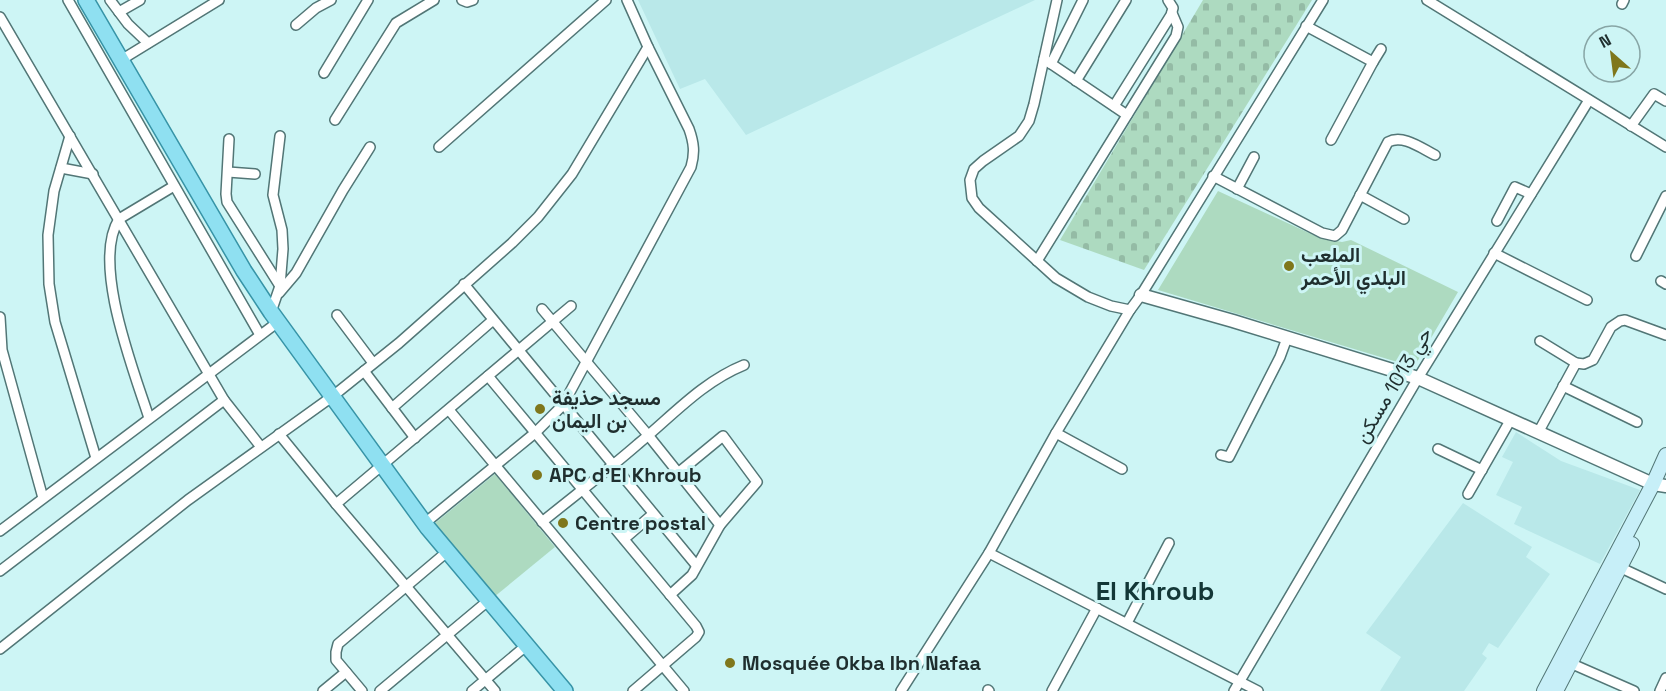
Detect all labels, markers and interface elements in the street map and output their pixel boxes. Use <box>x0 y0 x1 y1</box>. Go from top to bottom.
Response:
north arrow <box>1582 24 1642 84</box>
text: N <box>1596 29 1615 53</box>
place label: الملعب البلدي الأحمر <box>1300 242 1406 295</box>
marker: الملعب البلدي الأحمر <box>1282 259 1296 273</box>
street label: حي 1013 مسكن <box>1348 322 1441 450</box>
place label: مسجد حذيفة بن اليمان <box>552 385 661 434</box>
marker: مسجد حذيفة بن اليمان <box>533 402 547 416</box>
place label: APC d'El Khroub <box>549 462 702 488</box>
marker: APC d'El Khroub <box>530 468 544 482</box>
place label: Centre postal <box>575 510 706 536</box>
marker: Centre postal <box>556 516 570 530</box>
district label: El Khroub <box>1096 574 1214 608</box>
place label: Mosquée Okba Ibn Nafaa <box>742 650 982 676</box>
marker: Mosquée Okba Ibn Nafaa <box>723 656 737 670</box>

